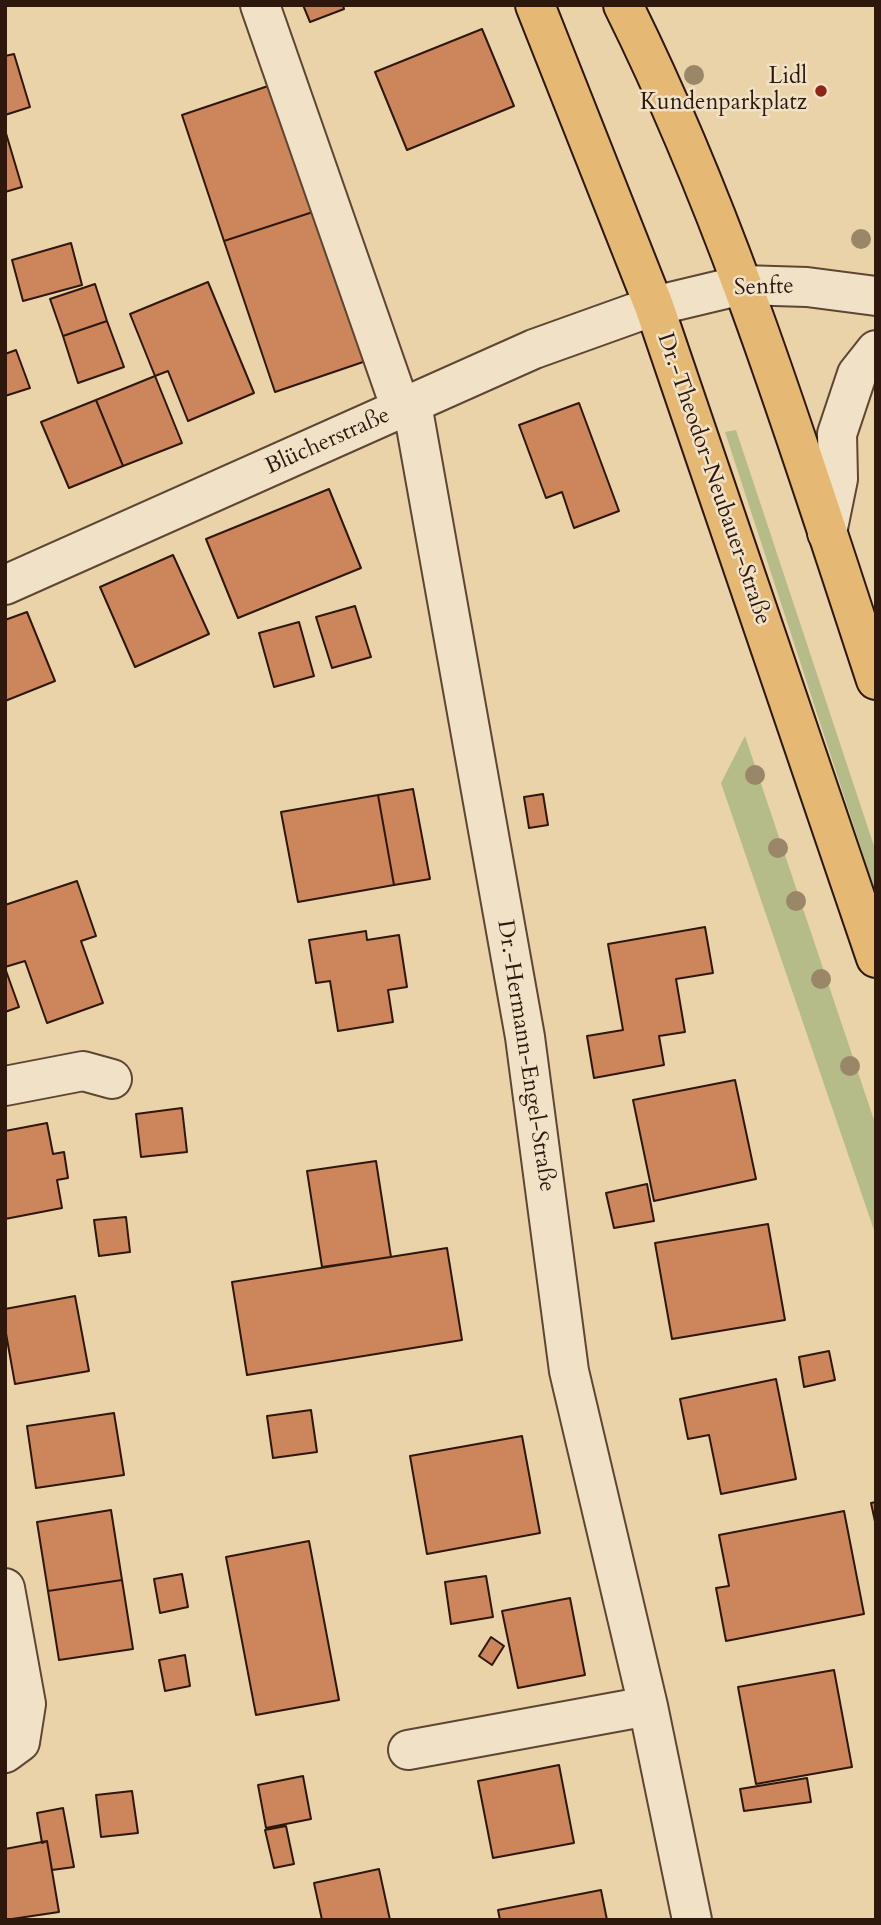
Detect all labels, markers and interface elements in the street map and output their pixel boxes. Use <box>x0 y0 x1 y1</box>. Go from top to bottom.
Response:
place label: Lidl Kundenparkplatz <box>640 64 807 118</box>
marker: Lidl Kundenparkplatz <box>813 83 829 99</box>
street label: Senfte <box>734 273 794 303</box>
street label: Dr.-Theodor-Neubauer-Straße <box>650 329 776 629</box>
street label: Blücherstraße <box>261 402 395 482</box>
street label: Dr.-Hermann-Engel-Straße <box>490 918 560 1194</box>

